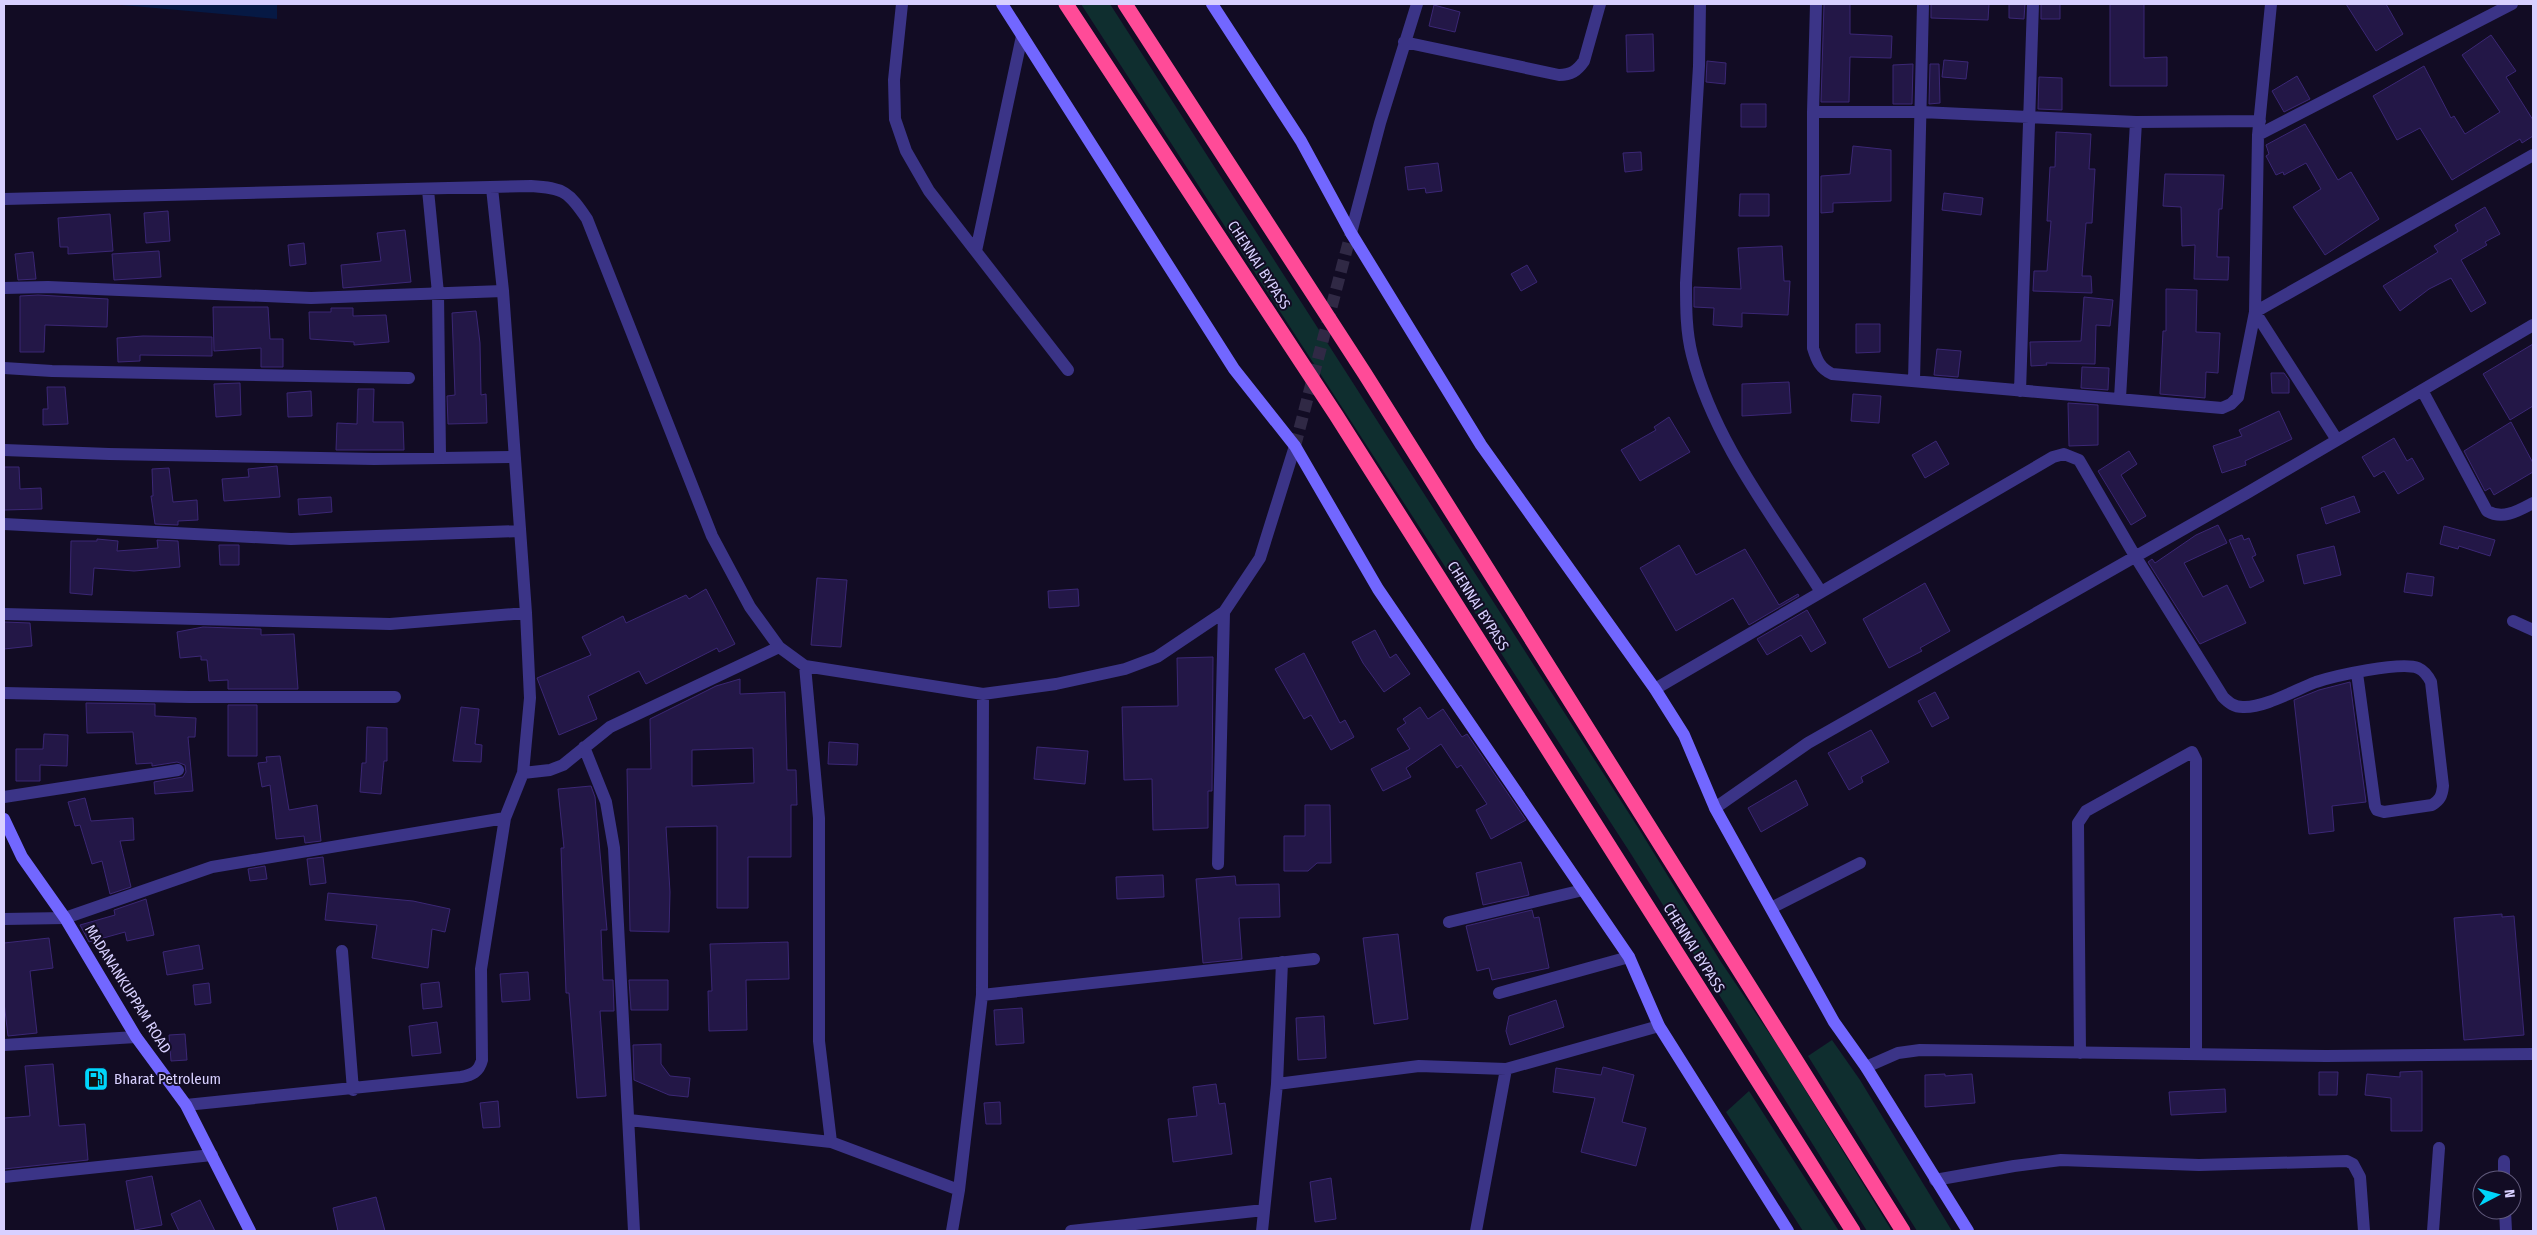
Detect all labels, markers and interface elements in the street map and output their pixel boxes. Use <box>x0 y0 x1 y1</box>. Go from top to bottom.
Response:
street label: CHENNAI BYPASS <box>1224 217 1294 313</box>
street label: CHENNAI BYPASS <box>1443 558 1513 654</box>
street label: CHENNAI BYPASS <box>1659 900 1729 996</box>
street label: MADANANKUPPAM ROAD <box>81 921 175 1057</box>
fuel station icon: Bharat Petroleum <box>83 1066 109 1092</box>
place label: Bharat Petroleum <box>114 1070 221 1088</box>
north arrow <box>2472 1170 2522 1220</box>
text: N <box>2501 1189 2518 1199</box>

